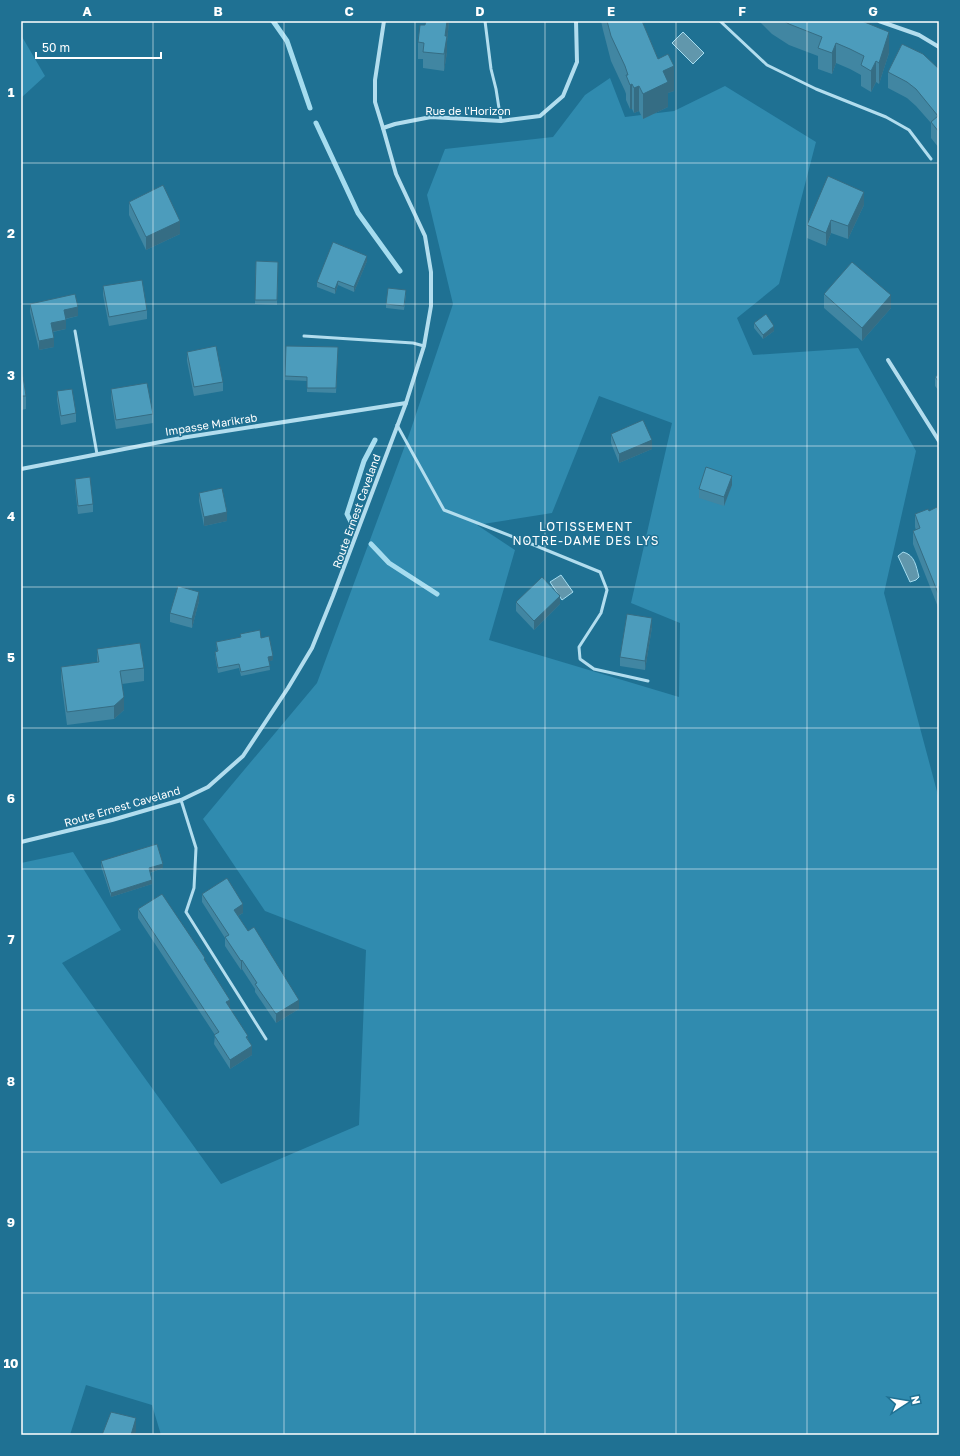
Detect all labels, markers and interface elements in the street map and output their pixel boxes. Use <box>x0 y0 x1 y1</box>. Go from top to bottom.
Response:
text: A <box>82 3 92 19</box>
text: B <box>213 3 223 19</box>
text: C <box>344 3 354 19</box>
text: D <box>475 3 485 19</box>
text: E <box>607 3 615 19</box>
text: F <box>738 3 746 19</box>
text: G <box>868 3 878 19</box>
scale bar <box>36 34 161 60</box>
text: 50 m <box>42 40 70 55</box>
text: 1 <box>8 84 15 100</box>
street label: Rue de l'Horizon <box>425 104 511 117</box>
text: 2 <box>7 225 15 241</box>
text: 3 <box>7 367 15 383</box>
street label: Impasse Marikrab <box>164 410 258 438</box>
street label: Route Ernest Caveland <box>329 452 383 570</box>
text: 4 <box>7 508 15 524</box>
district label: LOTISSEMENT NOTRE-DAME DES LYS <box>512 519 660 548</box>
text: 5 <box>7 649 15 665</box>
street label: Route Ernest Caveland <box>62 783 182 829</box>
text: 6 <box>7 790 15 806</box>
text: 7 <box>7 931 15 947</box>
text: 8 <box>7 1073 15 1089</box>
text: 9 <box>7 1214 15 1230</box>
text: 10 <box>3 1355 19 1371</box>
north arrow <box>886 1382 926 1422</box>
text: N <box>909 1394 923 1405</box>

